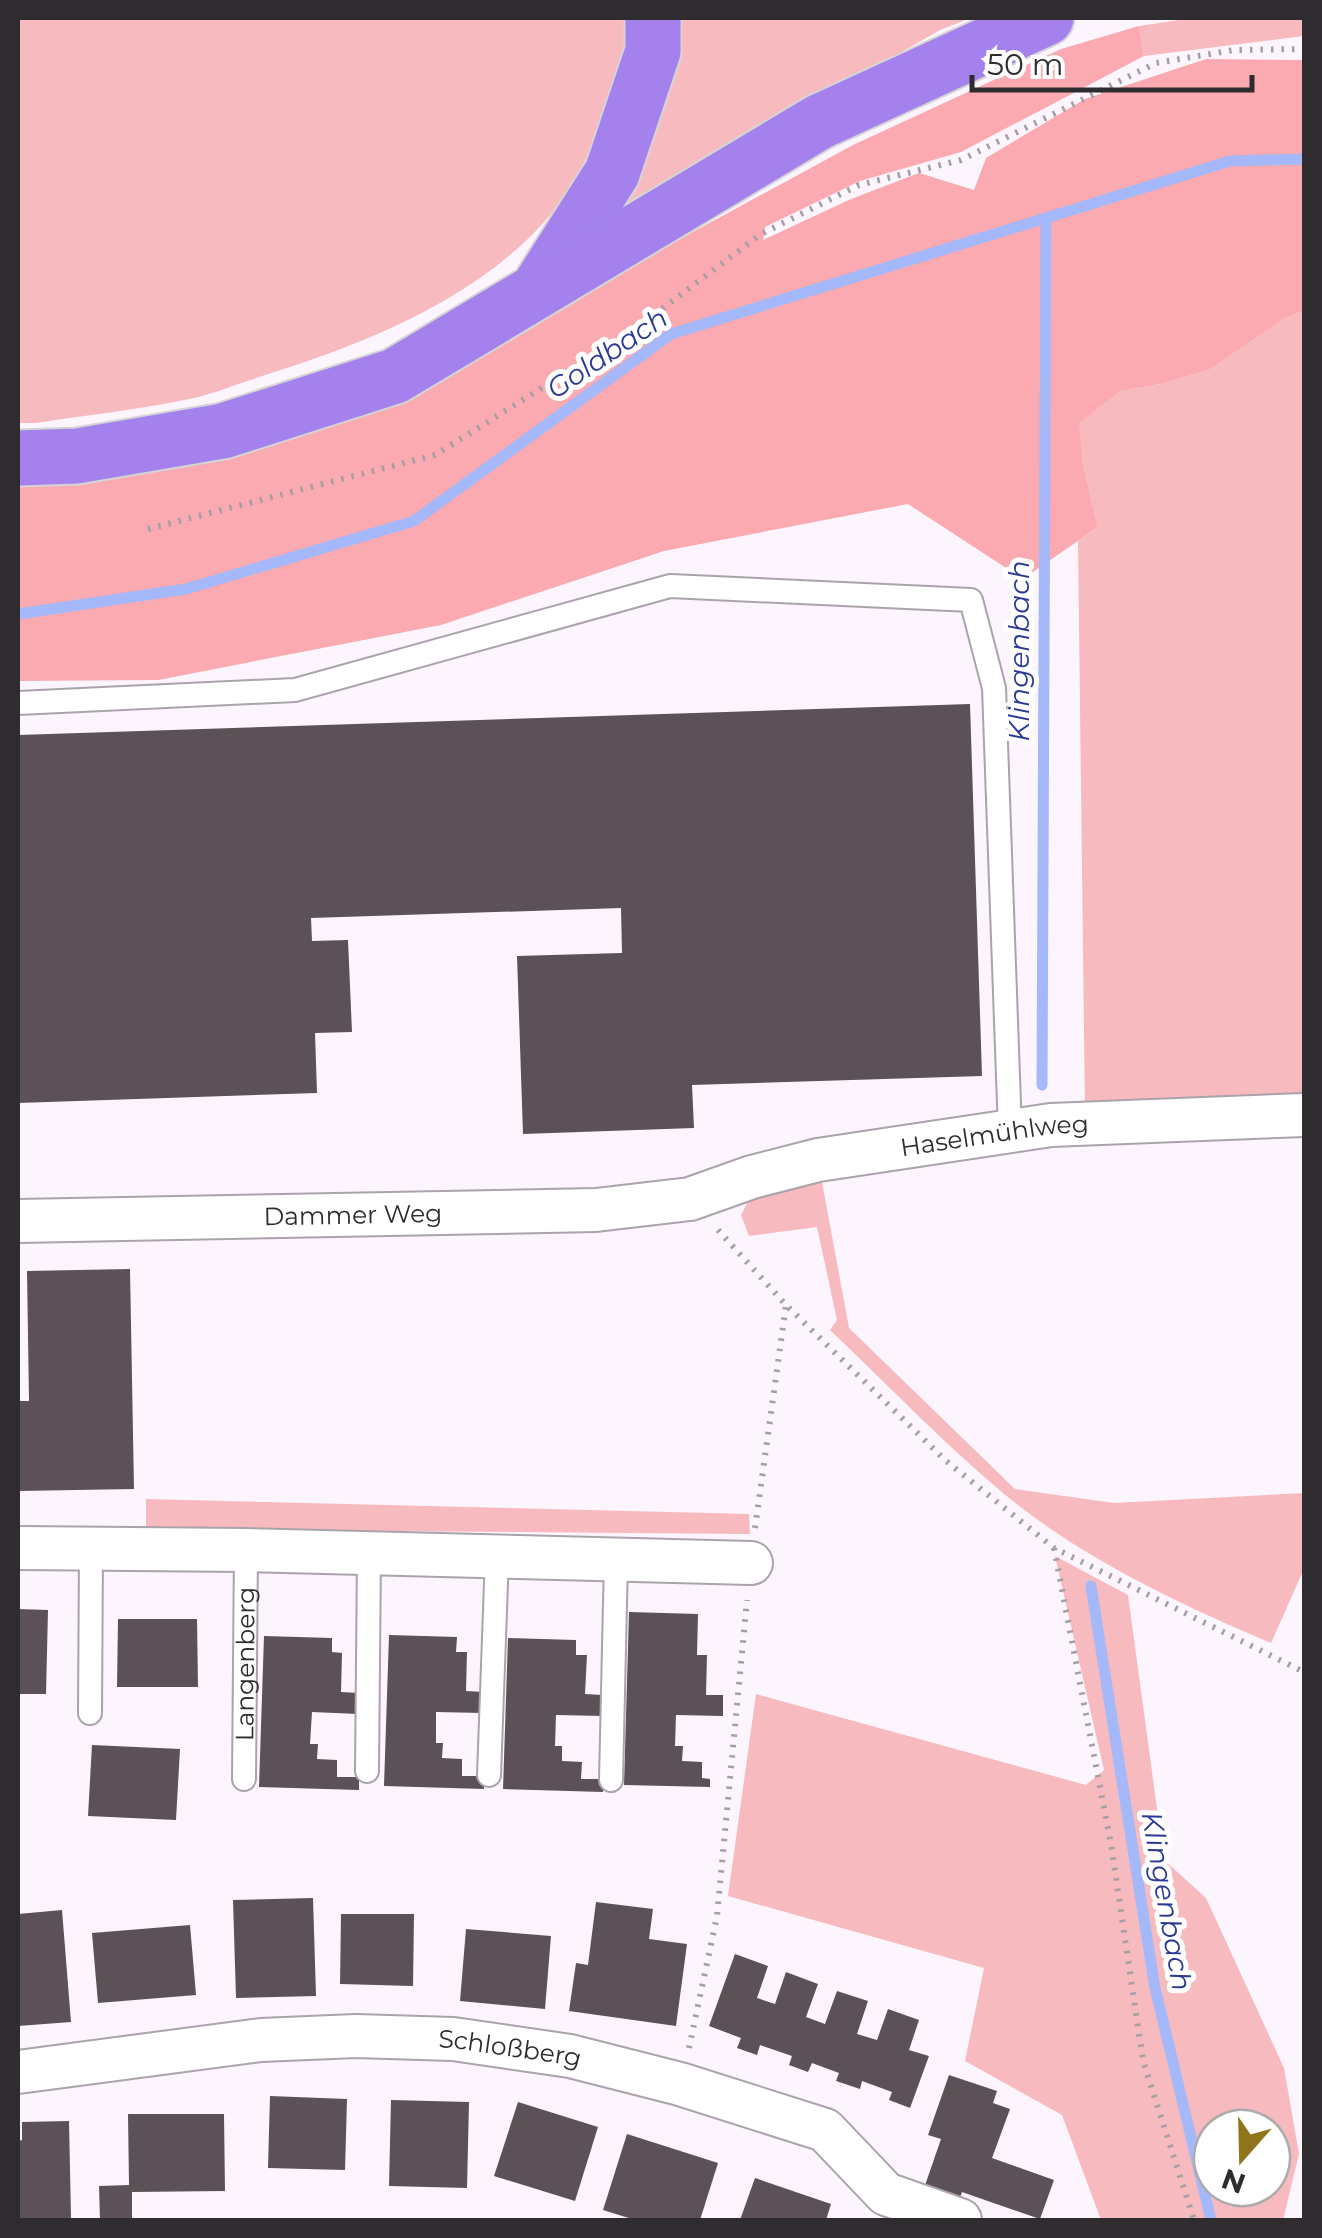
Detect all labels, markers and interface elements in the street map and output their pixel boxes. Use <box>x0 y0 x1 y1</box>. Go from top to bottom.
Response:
scale bar <box>972 30 1252 92</box>
text: 50 m <box>987 46 1064 83</box>
water label: Goldbach <box>540 300 674 406</box>
water label: Klingenbach <box>1002 560 1036 742</box>
street label: Haselmühlweg <box>898 1109 1089 1162</box>
street label: Dammer Weg <box>263 1198 443 1231</box>
street label: Langenberg <box>229 1587 261 1741</box>
water label: Klingenbach <box>1135 1809 1199 1993</box>
street label: Schloßberg <box>438 2024 585 2073</box>
north arrow <box>1192 2108 1292 2208</box>
text: N <box>1217 2162 1250 2201</box>

